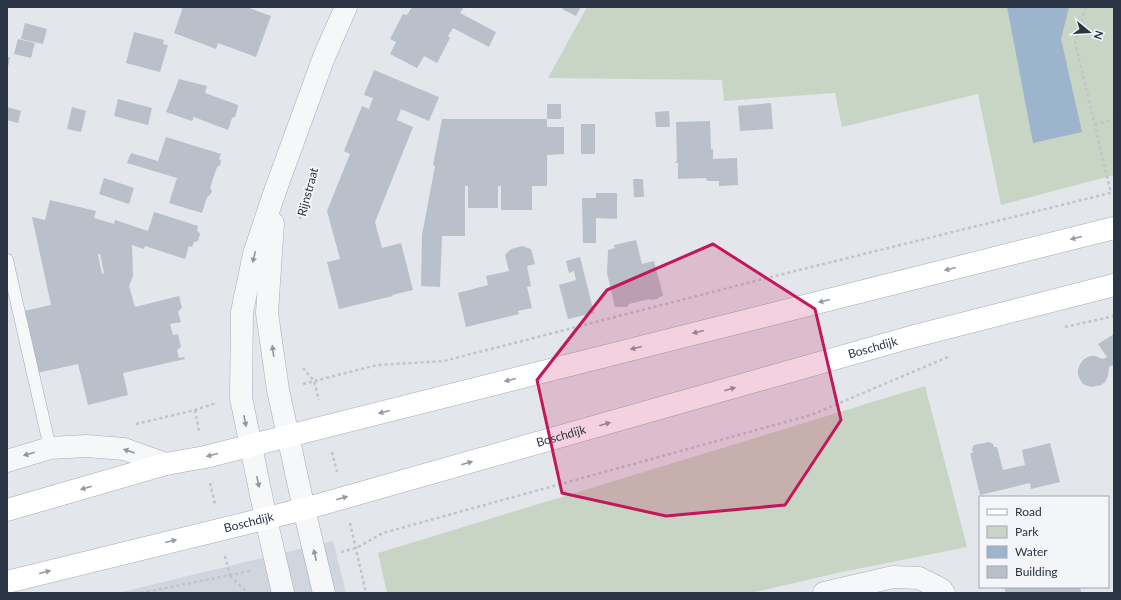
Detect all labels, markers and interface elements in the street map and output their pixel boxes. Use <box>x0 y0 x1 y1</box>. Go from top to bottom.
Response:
north arrow <box>1069 12 1109 52</box>
text: N <box>1091 29 1106 41</box>
street label: Rijnstraat <box>294 165 321 218</box>
one-way arrow <box>1070 235 1082 241</box>
one-way arrow <box>250 251 256 264</box>
one-way arrow <box>944 266 956 272</box>
one-way arrow <box>818 298 830 304</box>
one-way arrow <box>692 330 704 336</box>
street label: Boschdijk <box>846 333 900 361</box>
one-way arrow <box>270 345 276 357</box>
one-way arrow <box>630 345 642 351</box>
one-way arrow <box>504 377 516 383</box>
one-way arrow <box>724 385 737 391</box>
one-way arrow <box>378 409 390 415</box>
one-way arrow <box>243 415 249 428</box>
street label: Boschdijk <box>534 421 588 450</box>
one-way arrow <box>600 421 612 427</box>
one-way arrow <box>123 447 135 453</box>
one-way arrow <box>22 451 34 457</box>
one-way arrow <box>206 452 218 458</box>
one-way arrow <box>461 460 473 466</box>
one-way arrow <box>255 476 261 488</box>
one-way arrow <box>80 485 92 491</box>
one-way arrow <box>335 495 348 501</box>
legend <box>979 496 1109 588</box>
text: Road <box>1015 504 1042 519</box>
street label: Boschdijk <box>222 509 276 535</box>
text: Park <box>1015 524 1039 539</box>
one-way arrow <box>165 538 177 544</box>
text: Water <box>1015 544 1048 559</box>
one-way arrow <box>311 549 317 561</box>
text: Building <box>1015 564 1058 579</box>
one-way arrow <box>39 569 51 575</box>

